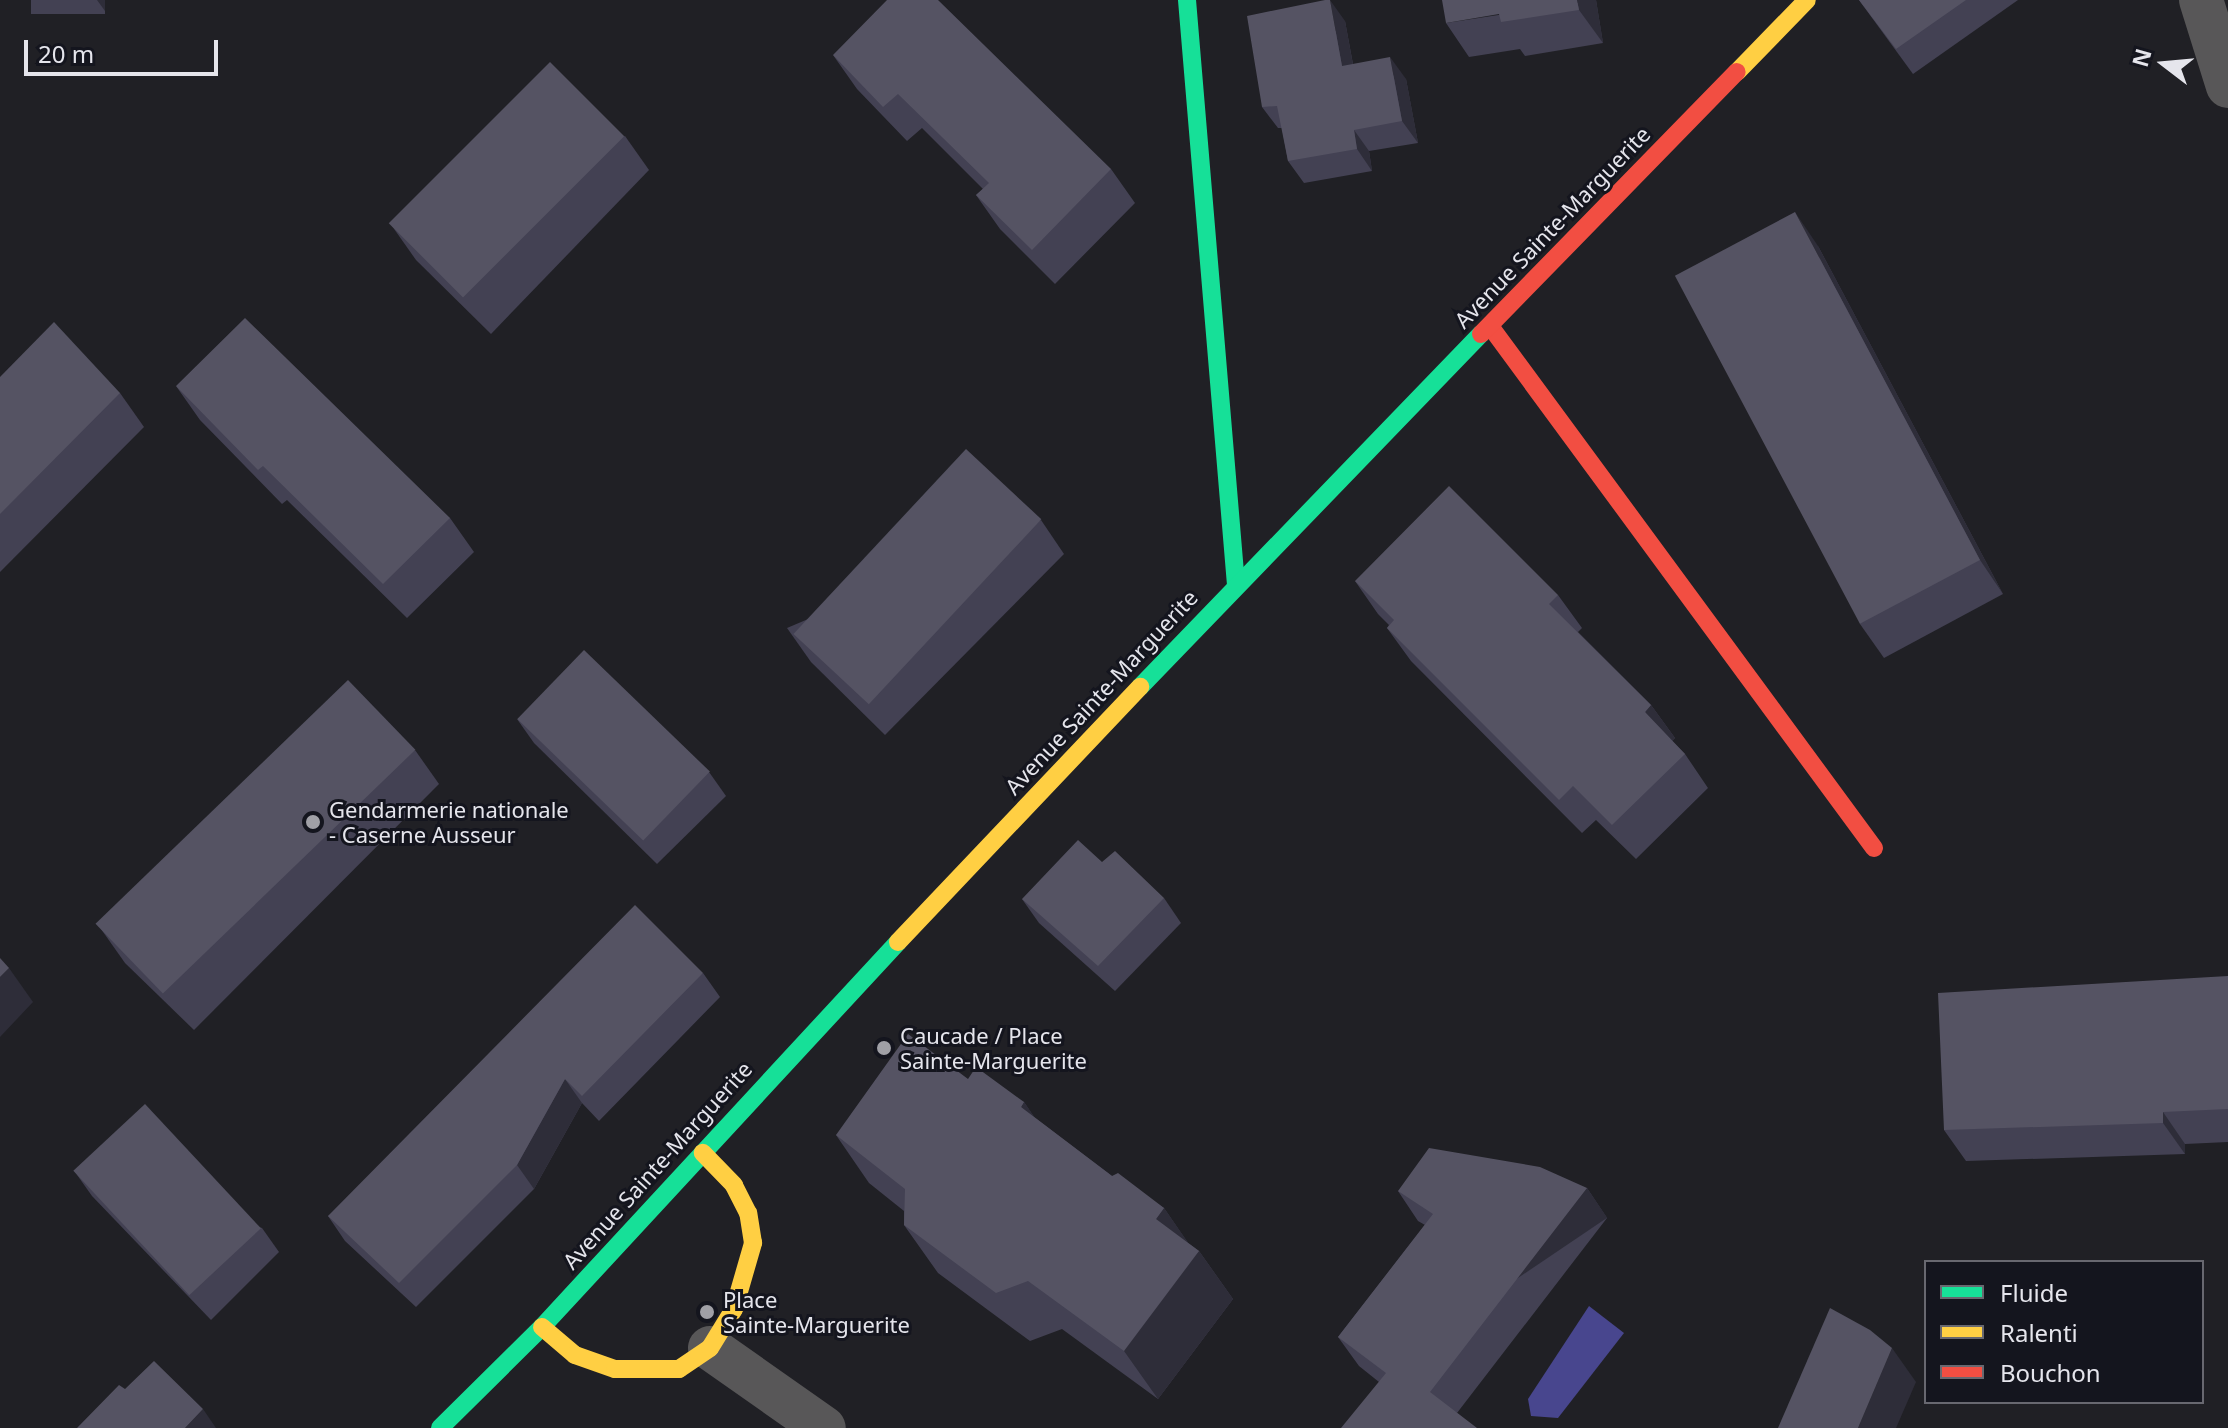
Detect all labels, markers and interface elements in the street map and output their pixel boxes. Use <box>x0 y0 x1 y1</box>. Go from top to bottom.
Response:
scale bar <box>28 24 222 74</box>
north arrow <box>2124 24 2204 104</box>
text: 20 m <box>38 37 94 70</box>
text: N <box>2124 45 2158 70</box>
street label: Avenue Sainte-Marguerite <box>1449 121 1655 333</box>
street label: Avenue Sainte-Marguerite <box>999 584 1203 800</box>
place label: Gendarmerie nationale - Caserne Ausseur <box>329 796 569 848</box>
marker: Gendarmerie nationale - Caserne Ausseur <box>304 813 322 831</box>
place label: Caucade / Place Sainte-Marguerite <box>900 1022 1087 1074</box>
marker: Caucade / Place Sainte-Marguerite <box>875 1039 893 1057</box>
street label: Avenue Sainte-Marguerite <box>557 1056 757 1274</box>
legend <box>1924 1260 2204 1404</box>
text: Fluide <box>2000 1276 2068 1309</box>
place label: Place Sainte-Marguerite <box>723 1286 910 1338</box>
marker: Place Sainte-Marguerite <box>698 1303 716 1321</box>
text: Ralenti <box>2000 1316 2078 1349</box>
text: Bouchon <box>2000 1356 2101 1389</box>

